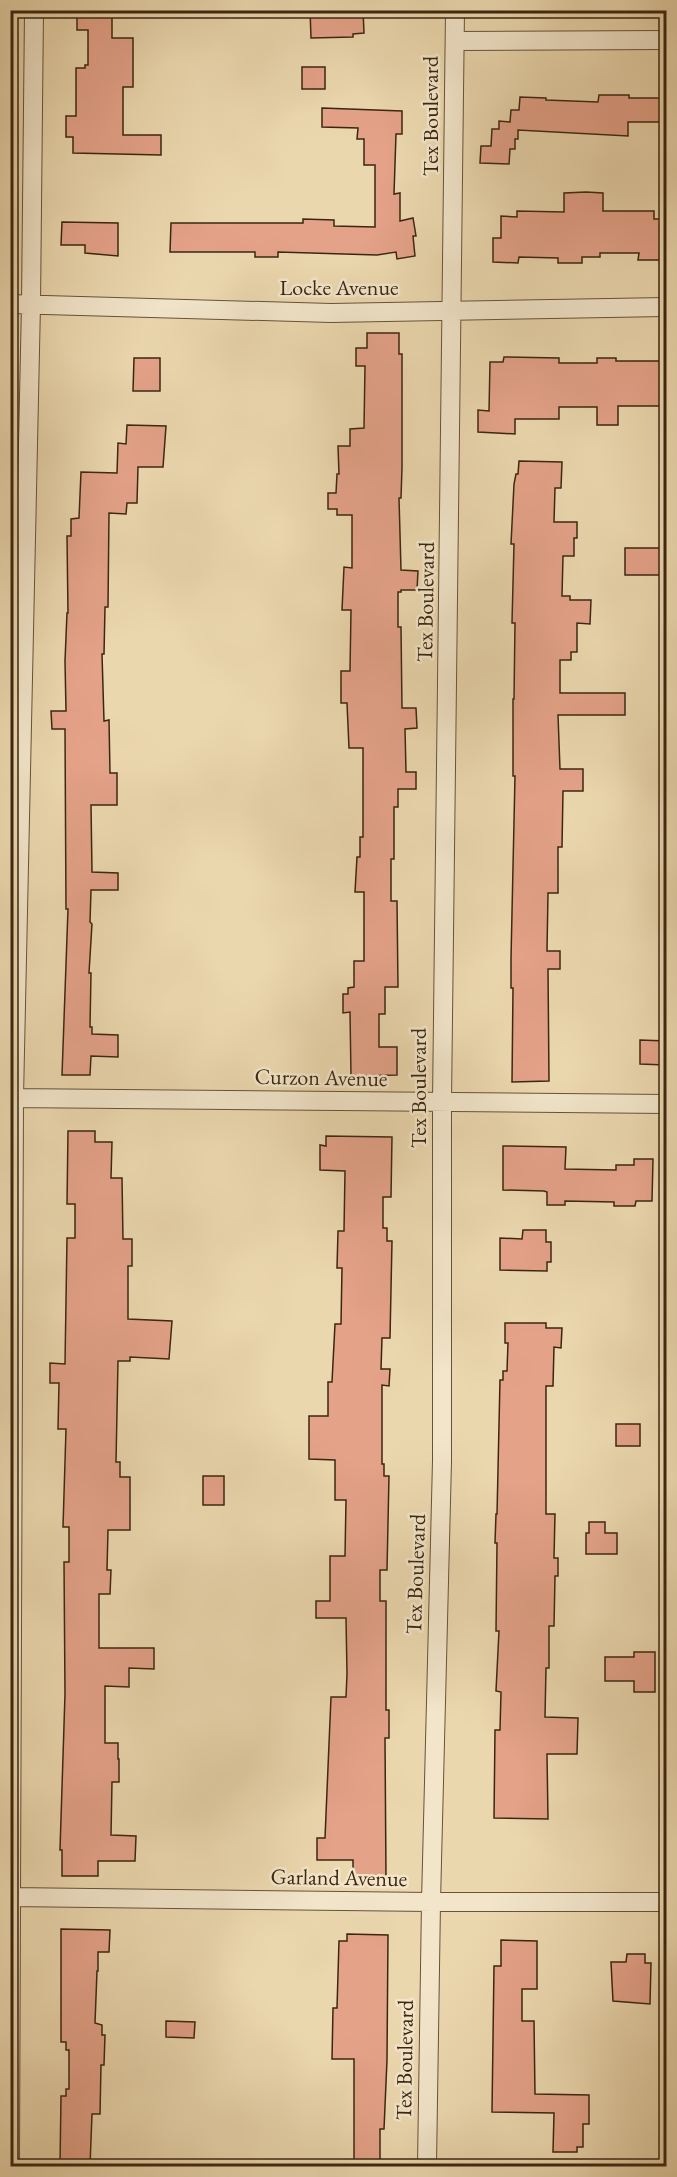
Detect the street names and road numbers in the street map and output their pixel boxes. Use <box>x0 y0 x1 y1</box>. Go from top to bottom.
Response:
street label: Tex Boulevard <box>416 55 445 176</box>
street label: Locke Avenue <box>279 273 399 302</box>
street label: Tex Boulevard <box>410 541 441 662</box>
street label: Tex Boulevard <box>404 1027 433 1148</box>
street label: Curzon Avenue <box>254 1062 388 1093</box>
street label: Tex Boulevard <box>399 1513 432 1635</box>
street label: Garland Avenue <box>270 1862 408 1893</box>
street label: Tex Boulevard <box>389 1999 420 2120</box>

